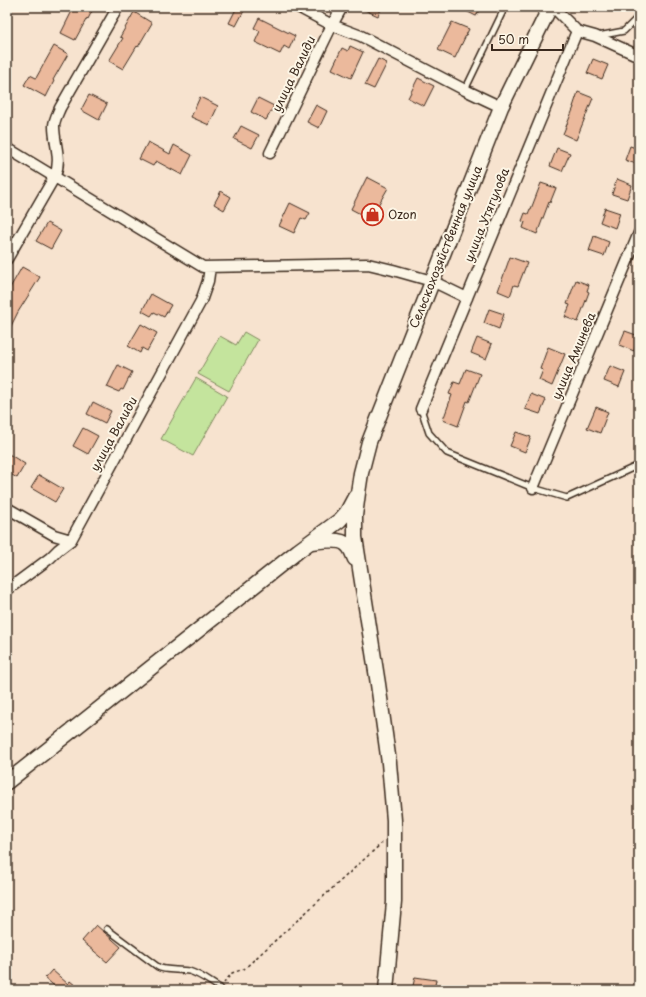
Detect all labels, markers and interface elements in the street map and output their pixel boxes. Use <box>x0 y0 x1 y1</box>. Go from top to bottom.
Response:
scale bar <box>492 26 563 52</box>
text: 50 m <box>498 30 529 48</box>
street label: улица Валиди <box>267 32 319 115</box>
street label: Сельскохозяйственная улица <box>404 162 486 331</box>
street label: улица Утягулова <box>459 164 513 264</box>
shop icon: Ozon <box>359 202 385 228</box>
place label: Ozon <box>388 205 417 223</box>
street label: улица Аминева <box>547 309 600 402</box>
street label: улица Валиди <box>85 393 141 474</box>

